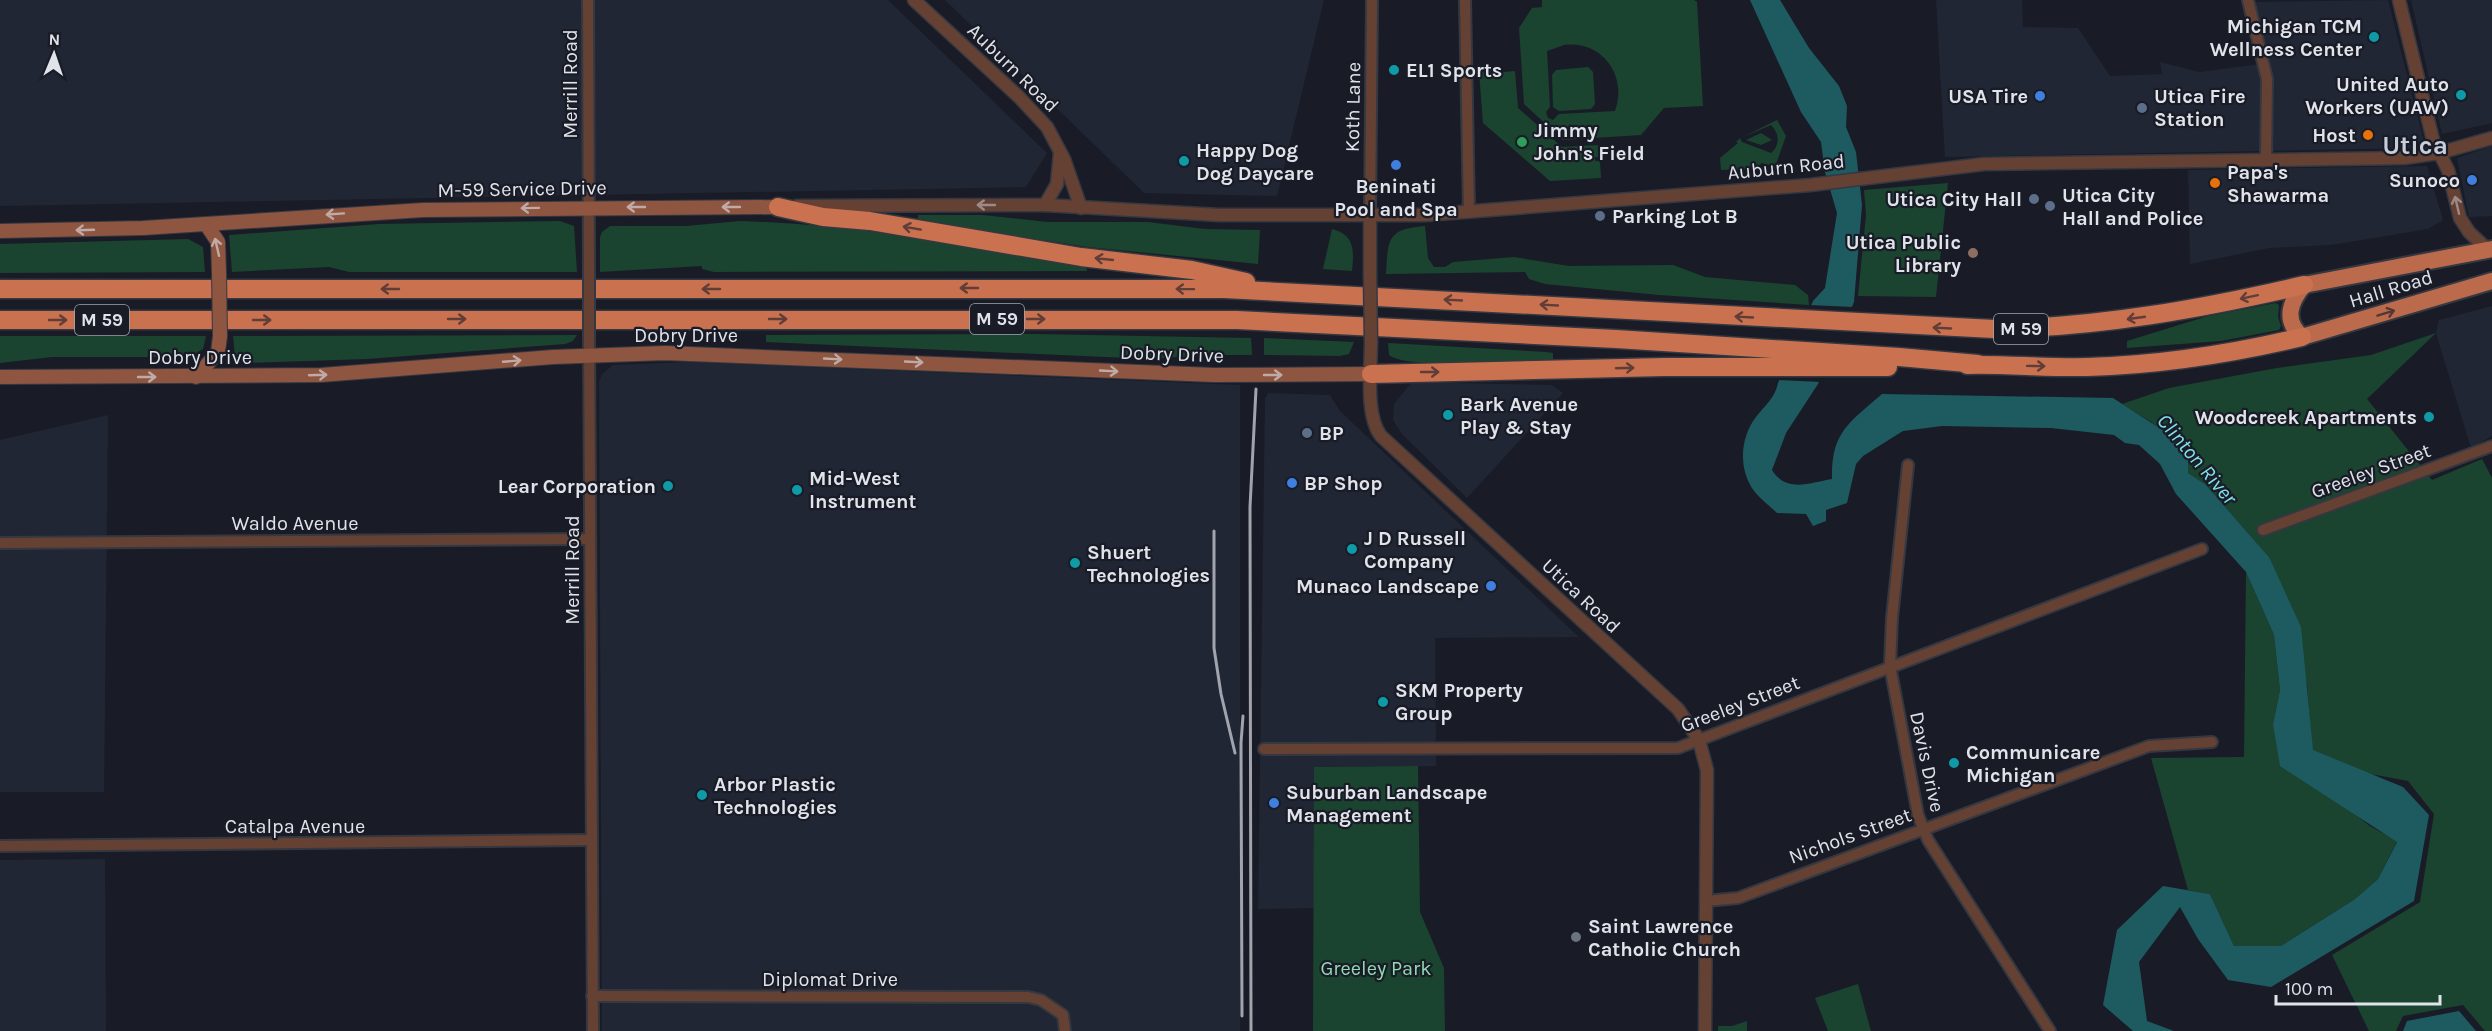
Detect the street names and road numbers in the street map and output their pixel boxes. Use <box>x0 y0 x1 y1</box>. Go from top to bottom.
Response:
street label: Auburn Road <box>963 19 1063 117</box>
street label: Merrill Road <box>559 29 582 139</box>
street label: Koth Lane <box>1341 62 1365 152</box>
street label: Auburn Road <box>1726 149 1846 185</box>
street label: M-59 Service Drive <box>437 176 607 202</box>
street label: Hall Road <box>2346 265 2436 313</box>
road number: M 59 <box>970 304 1024 334</box>
road number: M 59 <box>75 305 129 335</box>
road number: M 59 <box>1994 314 2048 344</box>
street label: Dobry Drive <box>634 324 738 347</box>
street label: Dobry Drive <box>1120 341 1224 367</box>
street label: Dobry Drive <box>148 346 252 369</box>
street label: Greeley Street <box>2308 439 2434 503</box>
street label: Waldo Avenue <box>231 512 359 535</box>
street label: Merrill Road <box>561 515 584 625</box>
street label: Utica Road <box>1537 554 1625 638</box>
street label: Greeley Street <box>1677 671 1803 737</box>
street label: Davis Drive <box>1905 710 1949 814</box>
street label: Nichols Street <box>1786 803 1915 869</box>
street label: Catalpa Avenue <box>225 815 365 838</box>
street label: Diplomat Drive <box>762 968 898 991</box>

